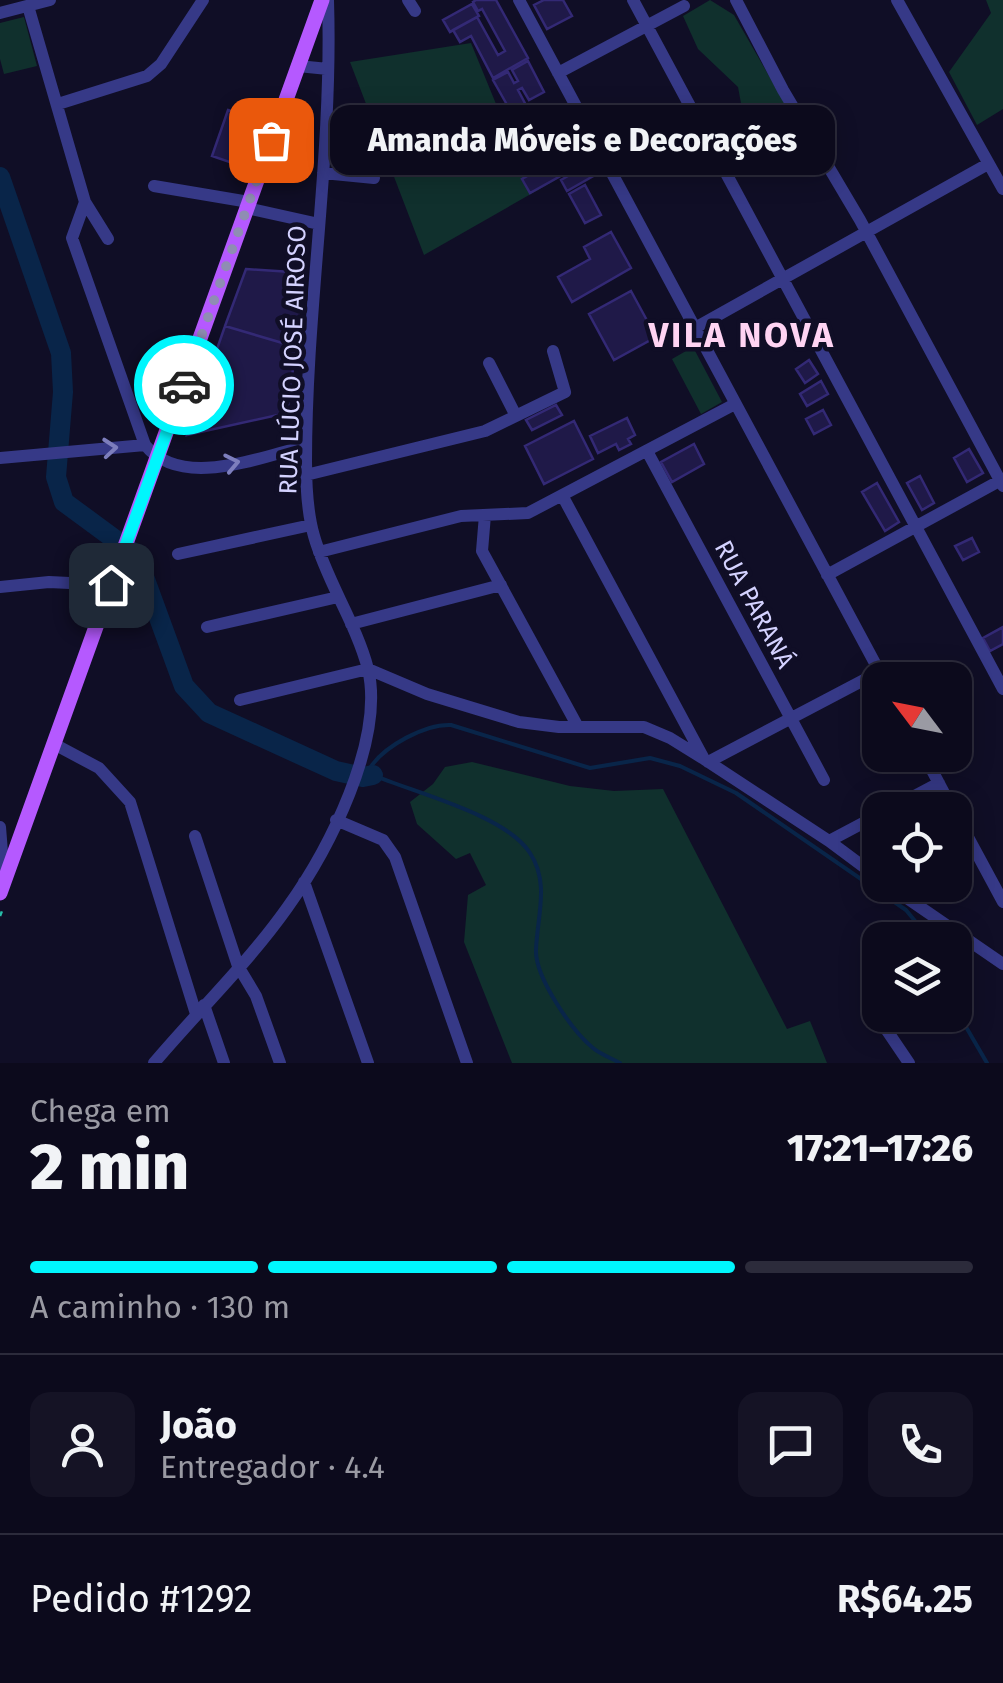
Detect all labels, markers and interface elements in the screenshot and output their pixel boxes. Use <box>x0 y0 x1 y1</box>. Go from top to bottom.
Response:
pin <box>229 98 314 183</box>
callout: Amanda Móveis e Decorações <box>331 105 836 175</box>
icon: bag <box>244 113 299 168</box>
text: Amanda Móveis e Decorações <box>368 121 797 159</box>
street label: RUA LÚCIO JOSÉ AIROSO <box>272 225 313 495</box>
district label: VILA NOVA <box>648 314 835 356</box>
courier <box>134 335 234 435</box>
icon: car <box>157 358 212 413</box>
one-way arrow <box>102 438 118 460</box>
one-way arrow <box>223 454 240 475</box>
street label: RUA PARANÁ <box>708 535 802 674</box>
pin <box>69 543 154 628</box>
icon: home <box>84 558 139 613</box>
north arrow <box>862 662 972 772</box>
map controls <box>862 662 972 1032</box>
button: locate <box>862 792 972 902</box>
button: layers <box>862 922 972 1032</box>
text: Chega em <box>30 1092 171 1130</box>
text: 17:21–17:26 <box>787 1125 973 1171</box>
text: 2 min <box>30 1128 189 1206</box>
text: A caminho · 130 m <box>30 1288 290 1326</box>
button: person <box>30 1392 135 1497</box>
button: chat <box>738 1392 843 1497</box>
button: phone <box>868 1392 973 1497</box>
text: João <box>160 1402 237 1448</box>
text: Entregador · 4.4 <box>160 1448 385 1486</box>
text: Pedido #1292 <box>30 1576 253 1622</box>
text: R$64.25 <box>837 1576 973 1622</box>

